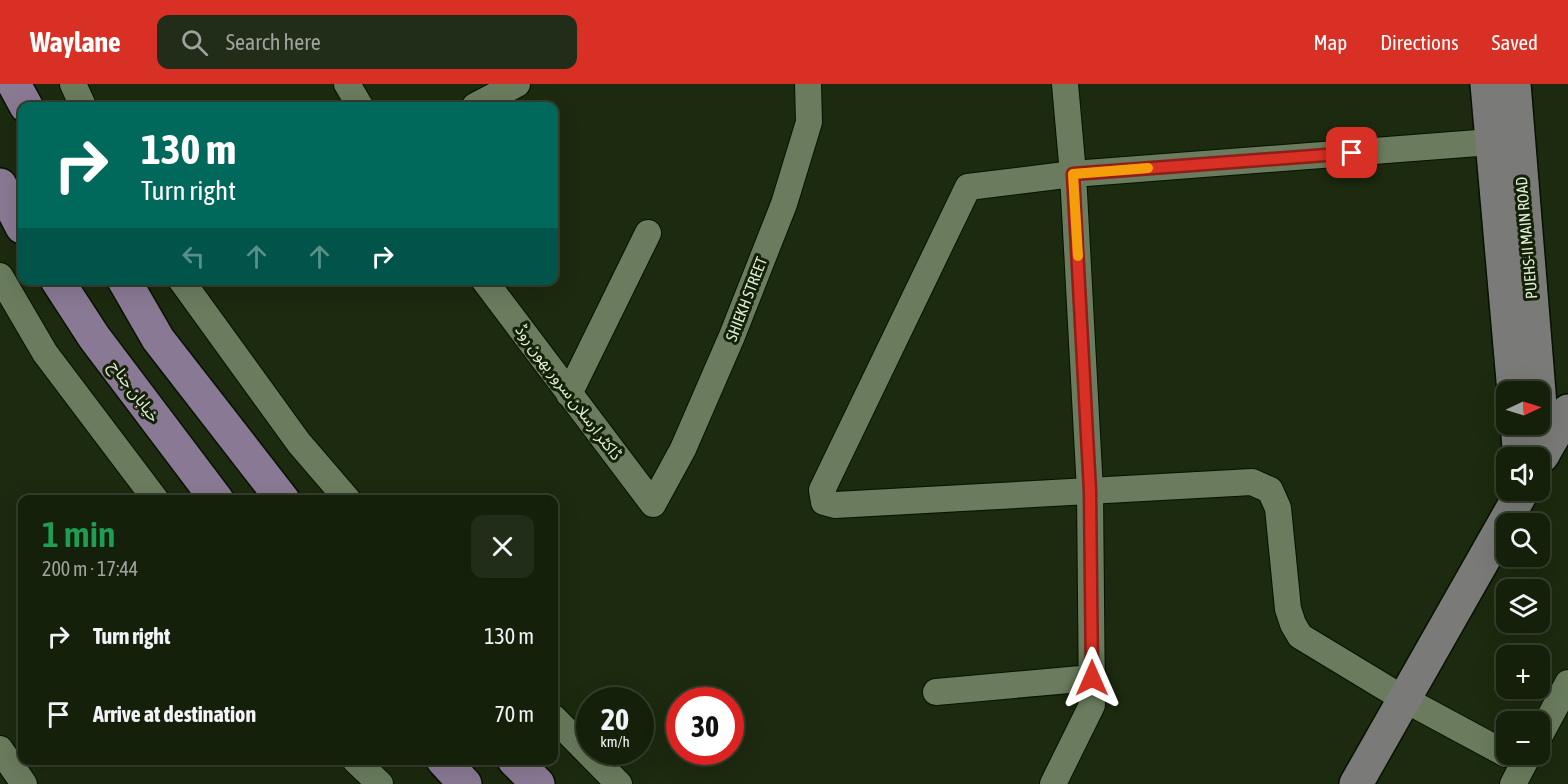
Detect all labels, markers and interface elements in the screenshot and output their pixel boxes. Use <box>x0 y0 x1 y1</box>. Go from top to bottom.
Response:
search box <box>157 15 577 69</box>
text: Waylane <box>30 26 121 58</box>
icon: search <box>178 26 211 59</box>
text: Search here <box>226 29 321 55</box>
text: Map <box>1313 30 1347 54</box>
text: Directions <box>1380 30 1459 54</box>
text: Saved <box>1492 30 1538 54</box>
text: 130 m <box>141 125 236 173</box>
icon: right <box>42 126 120 204</box>
pin <box>1326 127 1377 178</box>
icon: arrive <box>1335 136 1368 169</box>
text: Turn right <box>141 175 236 206</box>
street label: PUEHS-II MAIN ROAD <box>1512 176 1540 300</box>
icon: left <box>177 240 210 273</box>
icon: ahead <box>240 240 273 273</box>
icon: ahead <box>303 240 336 273</box>
icon: right <box>366 240 399 273</box>
street label: SHIEKH STREET <box>722 254 770 344</box>
street label: ڈاکٹر ارسلان سرور بھون روڈ <box>511 321 626 464</box>
street label: خیابان جناح <box>103 357 164 428</box>
north arrow <box>1496 381 1550 435</box>
map controls <box>1496 381 1550 765</box>
button: sound <box>1496 447 1550 501</box>
text: 1 min <box>42 513 116 555</box>
button: search <box>1496 513 1550 567</box>
button: close <box>471 515 534 578</box>
text: 200 m · 17:44 <box>42 557 138 580</box>
button: layers <box>1496 579 1550 633</box>
icon: right <box>42 620 75 653</box>
text: Turn right <box>93 623 170 649</box>
text: 130 m <box>484 623 534 649</box>
button: + <box>1496 645 1550 699</box>
position arrow <box>1060 646 1124 710</box>
speed limit sign: 30 <box>666 687 744 765</box>
icon: arrive <box>42 698 75 731</box>
text: Arrive at destination <box>93 701 256 727</box>
text: 70 m <box>494 701 534 727</box>
text: 20 <box>601 702 629 736</box>
button: − <box>1496 711 1550 765</box>
text: km/h <box>600 733 630 750</box>

